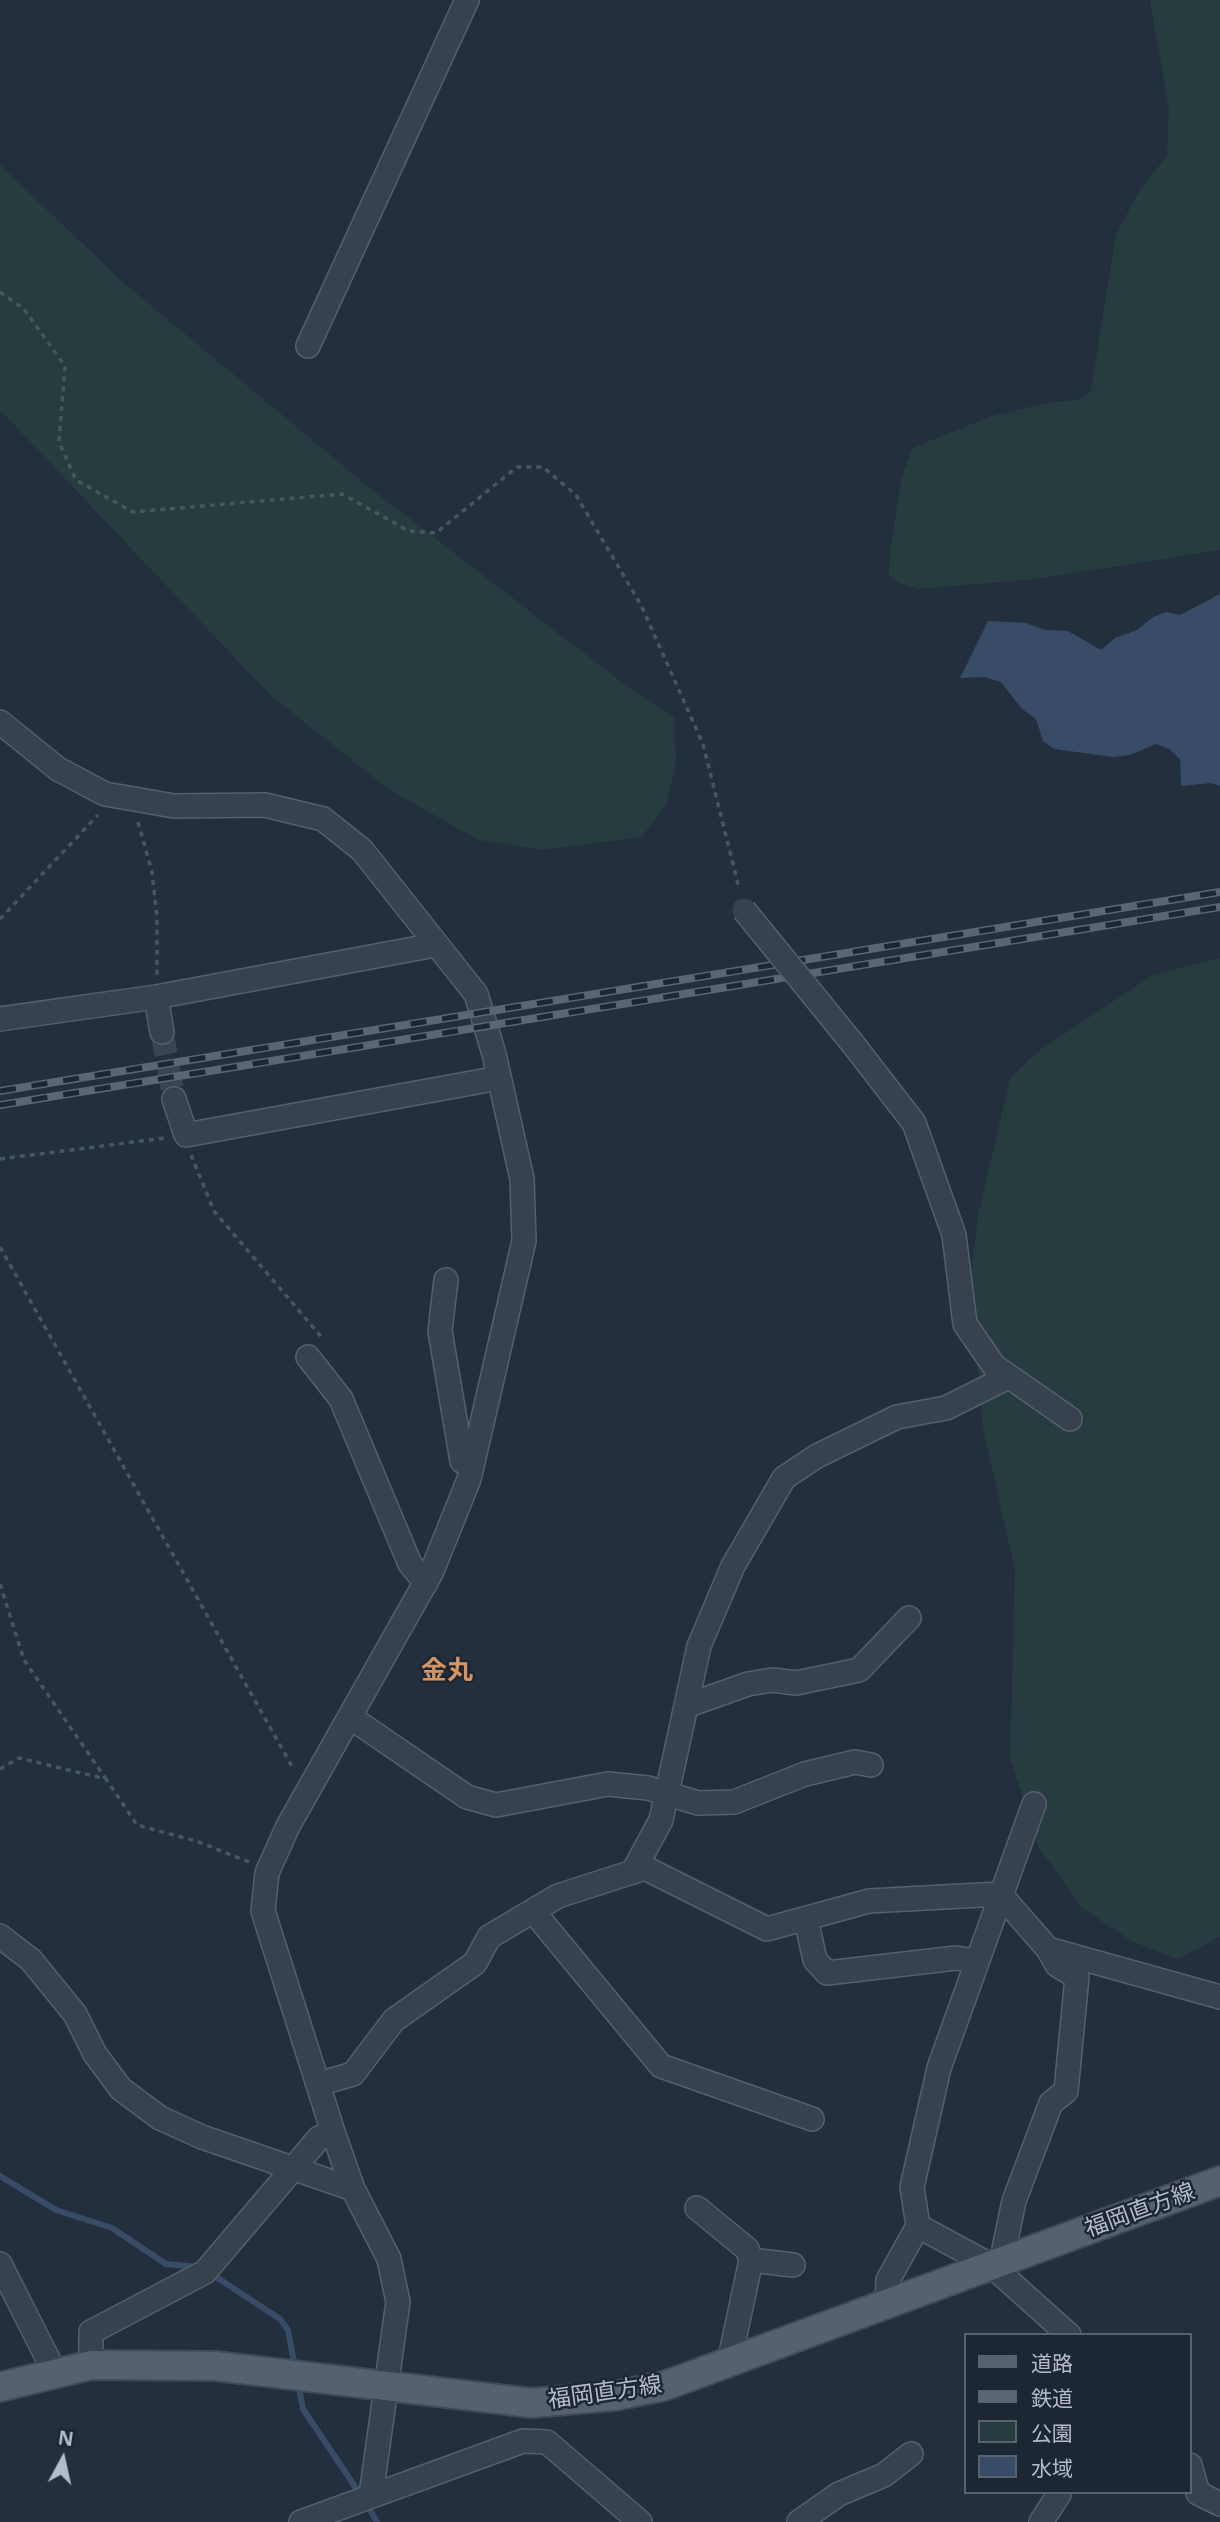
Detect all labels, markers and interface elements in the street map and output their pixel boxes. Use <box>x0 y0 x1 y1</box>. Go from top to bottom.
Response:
district label: 金丸 <box>421 1656 473 1688</box>
street label: 福岡直方線 <box>1081 2178 1199 2244</box>
legend <box>964 2333 1192 2494</box>
text: 道路 <box>1031 2349 1073 2377</box>
street label: 福岡直方線 <box>546 2371 664 2415</box>
text: 鉄道 <box>1031 2384 1073 2412</box>
text: 公園 <box>1031 2419 1073 2447</box>
north arrow <box>28 2424 98 2494</box>
text: N <box>56 2424 75 2452</box>
text: 水域 <box>1031 2454 1073 2482</box>

